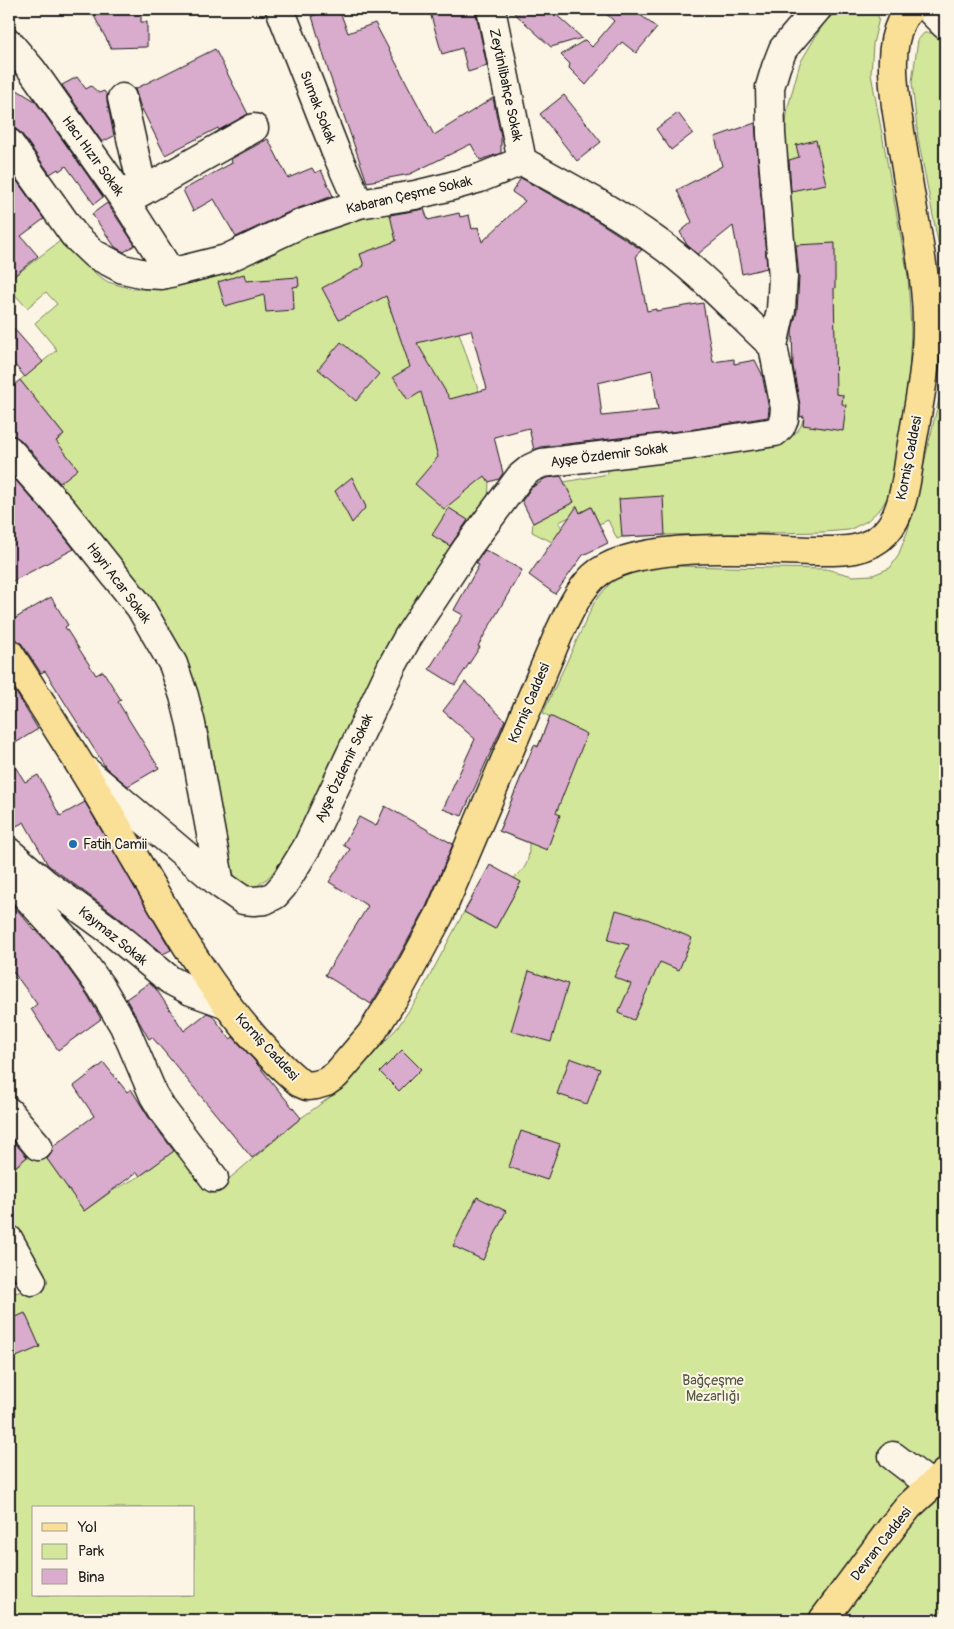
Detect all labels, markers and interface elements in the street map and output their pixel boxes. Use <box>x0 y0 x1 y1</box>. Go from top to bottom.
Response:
street label: Zeytinlibahçe Sokak <box>486 27 526 143</box>
street label: Sumak Sokak <box>296 68 340 146</box>
street label: Hacı Hızır Sokak <box>58 113 128 200</box>
street label: Kabaran Çeşme Sokak <box>344 172 474 218</box>
street label: Korniş Caddesi <box>893 414 926 502</box>
street label: Ayşe Özdemir Sokak <box>549 438 669 471</box>
street label: Hayri Acar Sokak <box>83 539 155 627</box>
street label: Korniş Caddesi <box>505 660 554 746</box>
street label: Ayşe Özdemir Sokak <box>310 710 377 825</box>
place label: Fatih Camii <box>83 836 147 853</box>
marker: Fatih Camii <box>67 838 79 850</box>
street label: Kaymaz Sokak <box>75 903 151 969</box>
street label: Korniş Caddesi <box>232 1010 303 1084</box>
park label: Bağçeşme Mezarlığı <box>682 1372 744 1405</box>
street label: Devran Caddesi <box>847 1503 915 1584</box>
legend <box>32 1506 195 1596</box>
text: Yol <box>77 1518 97 1537</box>
text: Park <box>78 1542 105 1561</box>
text: Bina <box>78 1568 105 1587</box>

